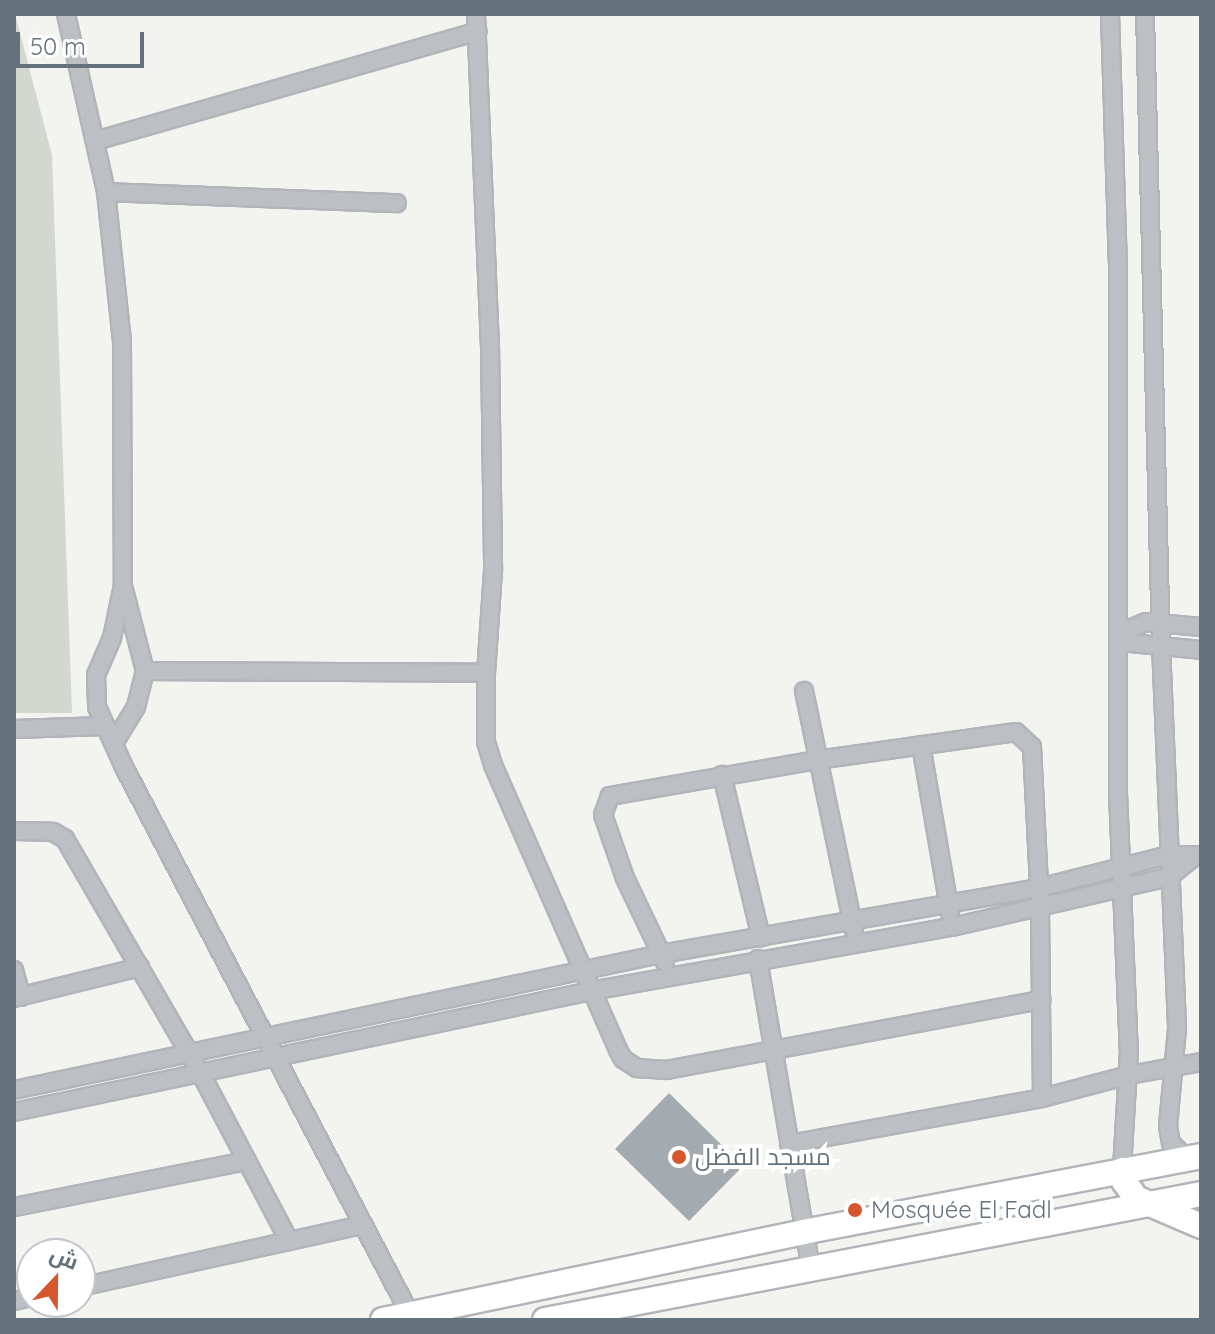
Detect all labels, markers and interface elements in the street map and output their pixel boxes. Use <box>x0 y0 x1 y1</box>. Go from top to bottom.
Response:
scale bar <box>20 16 148 66</box>
text: 50 m <box>30 31 86 61</box>
place label: مسجد الفضل <box>695 1143 831 1171</box>
marker: مسجد الفضل <box>670 1148 688 1166</box>
place label: Mosquée El Fadl <box>871 1196 1052 1224</box>
marker: Mosquée El Fadl <box>846 1201 864 1219</box>
north arrow <box>16 1238 96 1318</box>
text: ش <box>46 1239 83 1276</box>

